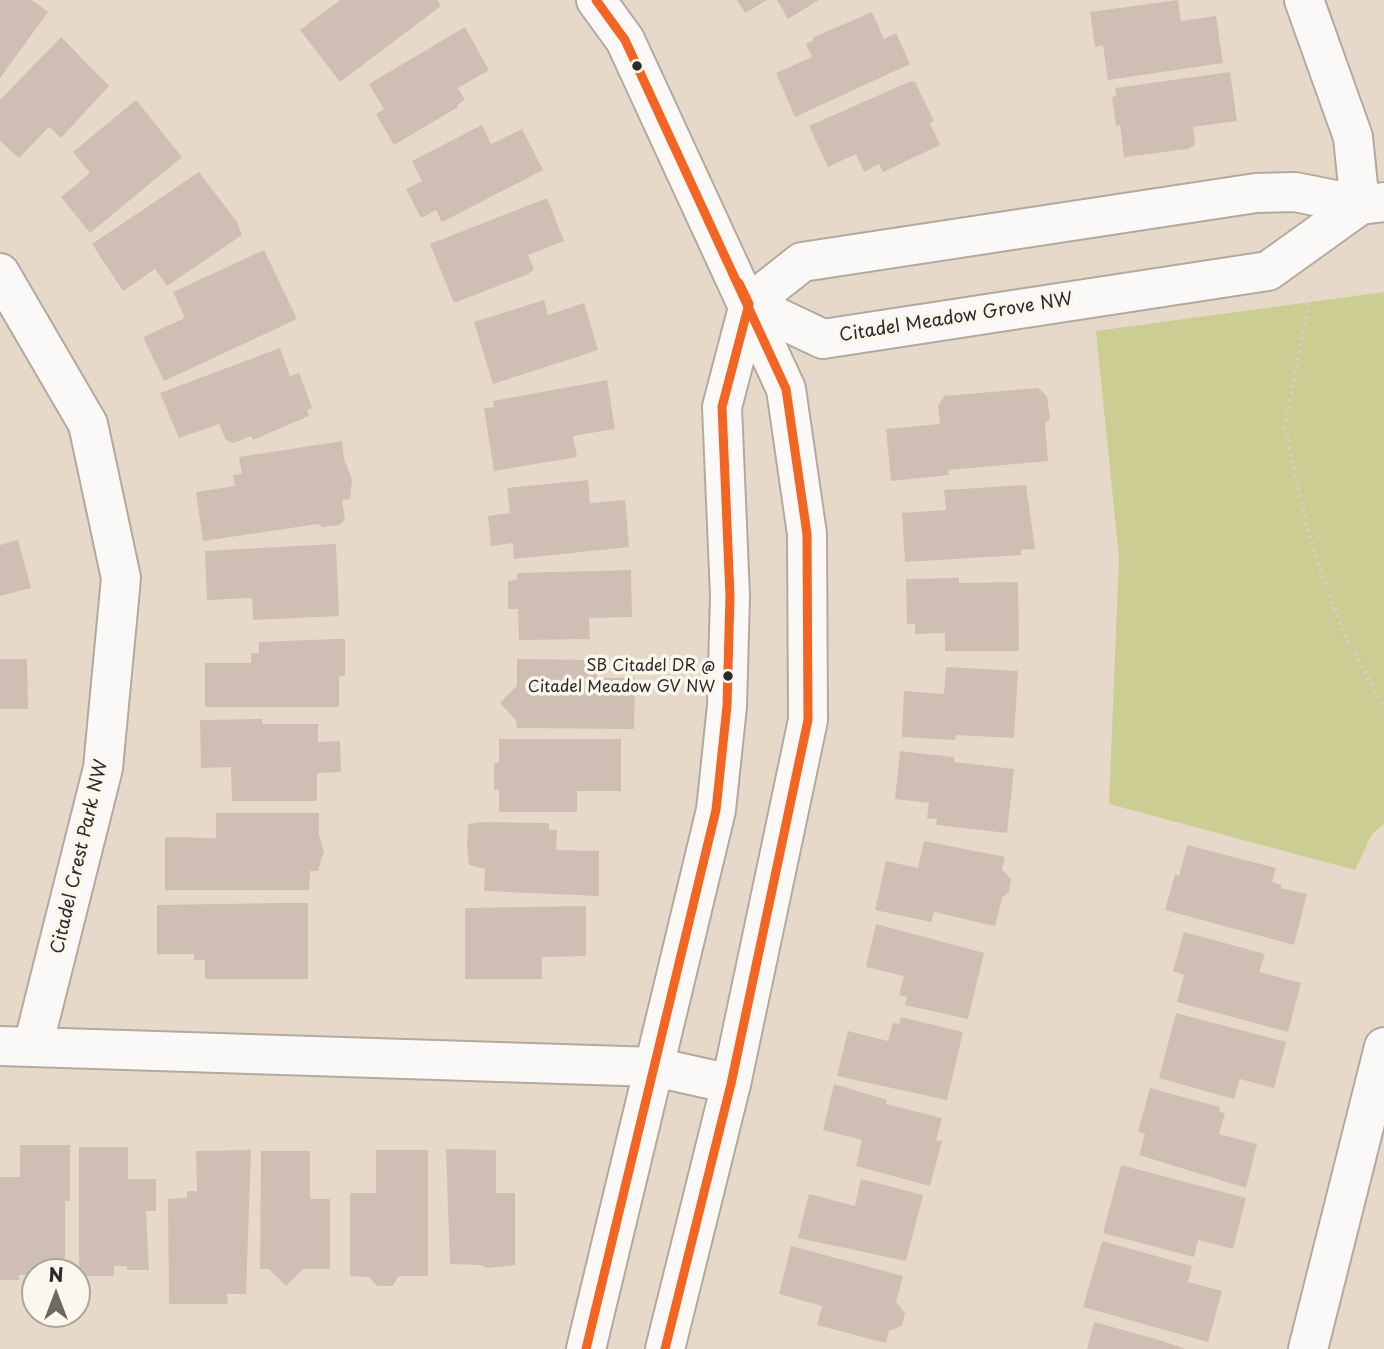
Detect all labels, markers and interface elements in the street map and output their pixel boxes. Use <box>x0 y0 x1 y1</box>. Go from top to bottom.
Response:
unlabelled marker <box>630 59 644 73</box>
street label: Citadel Meadow Grove NW <box>838 289 1074 347</box>
place label: SB Citadel DR @ Citadel Meadow GV NW <box>528 657 715 695</box>
marker: SB Citadel DR @ Citadel Meadow GV NW <box>721 669 735 683</box>
street label: Citadel Crest Park NW <box>47 758 113 956</box>
north arrow <box>21 1258 91 1328</box>
text: N <box>48 1260 64 1288</box>

